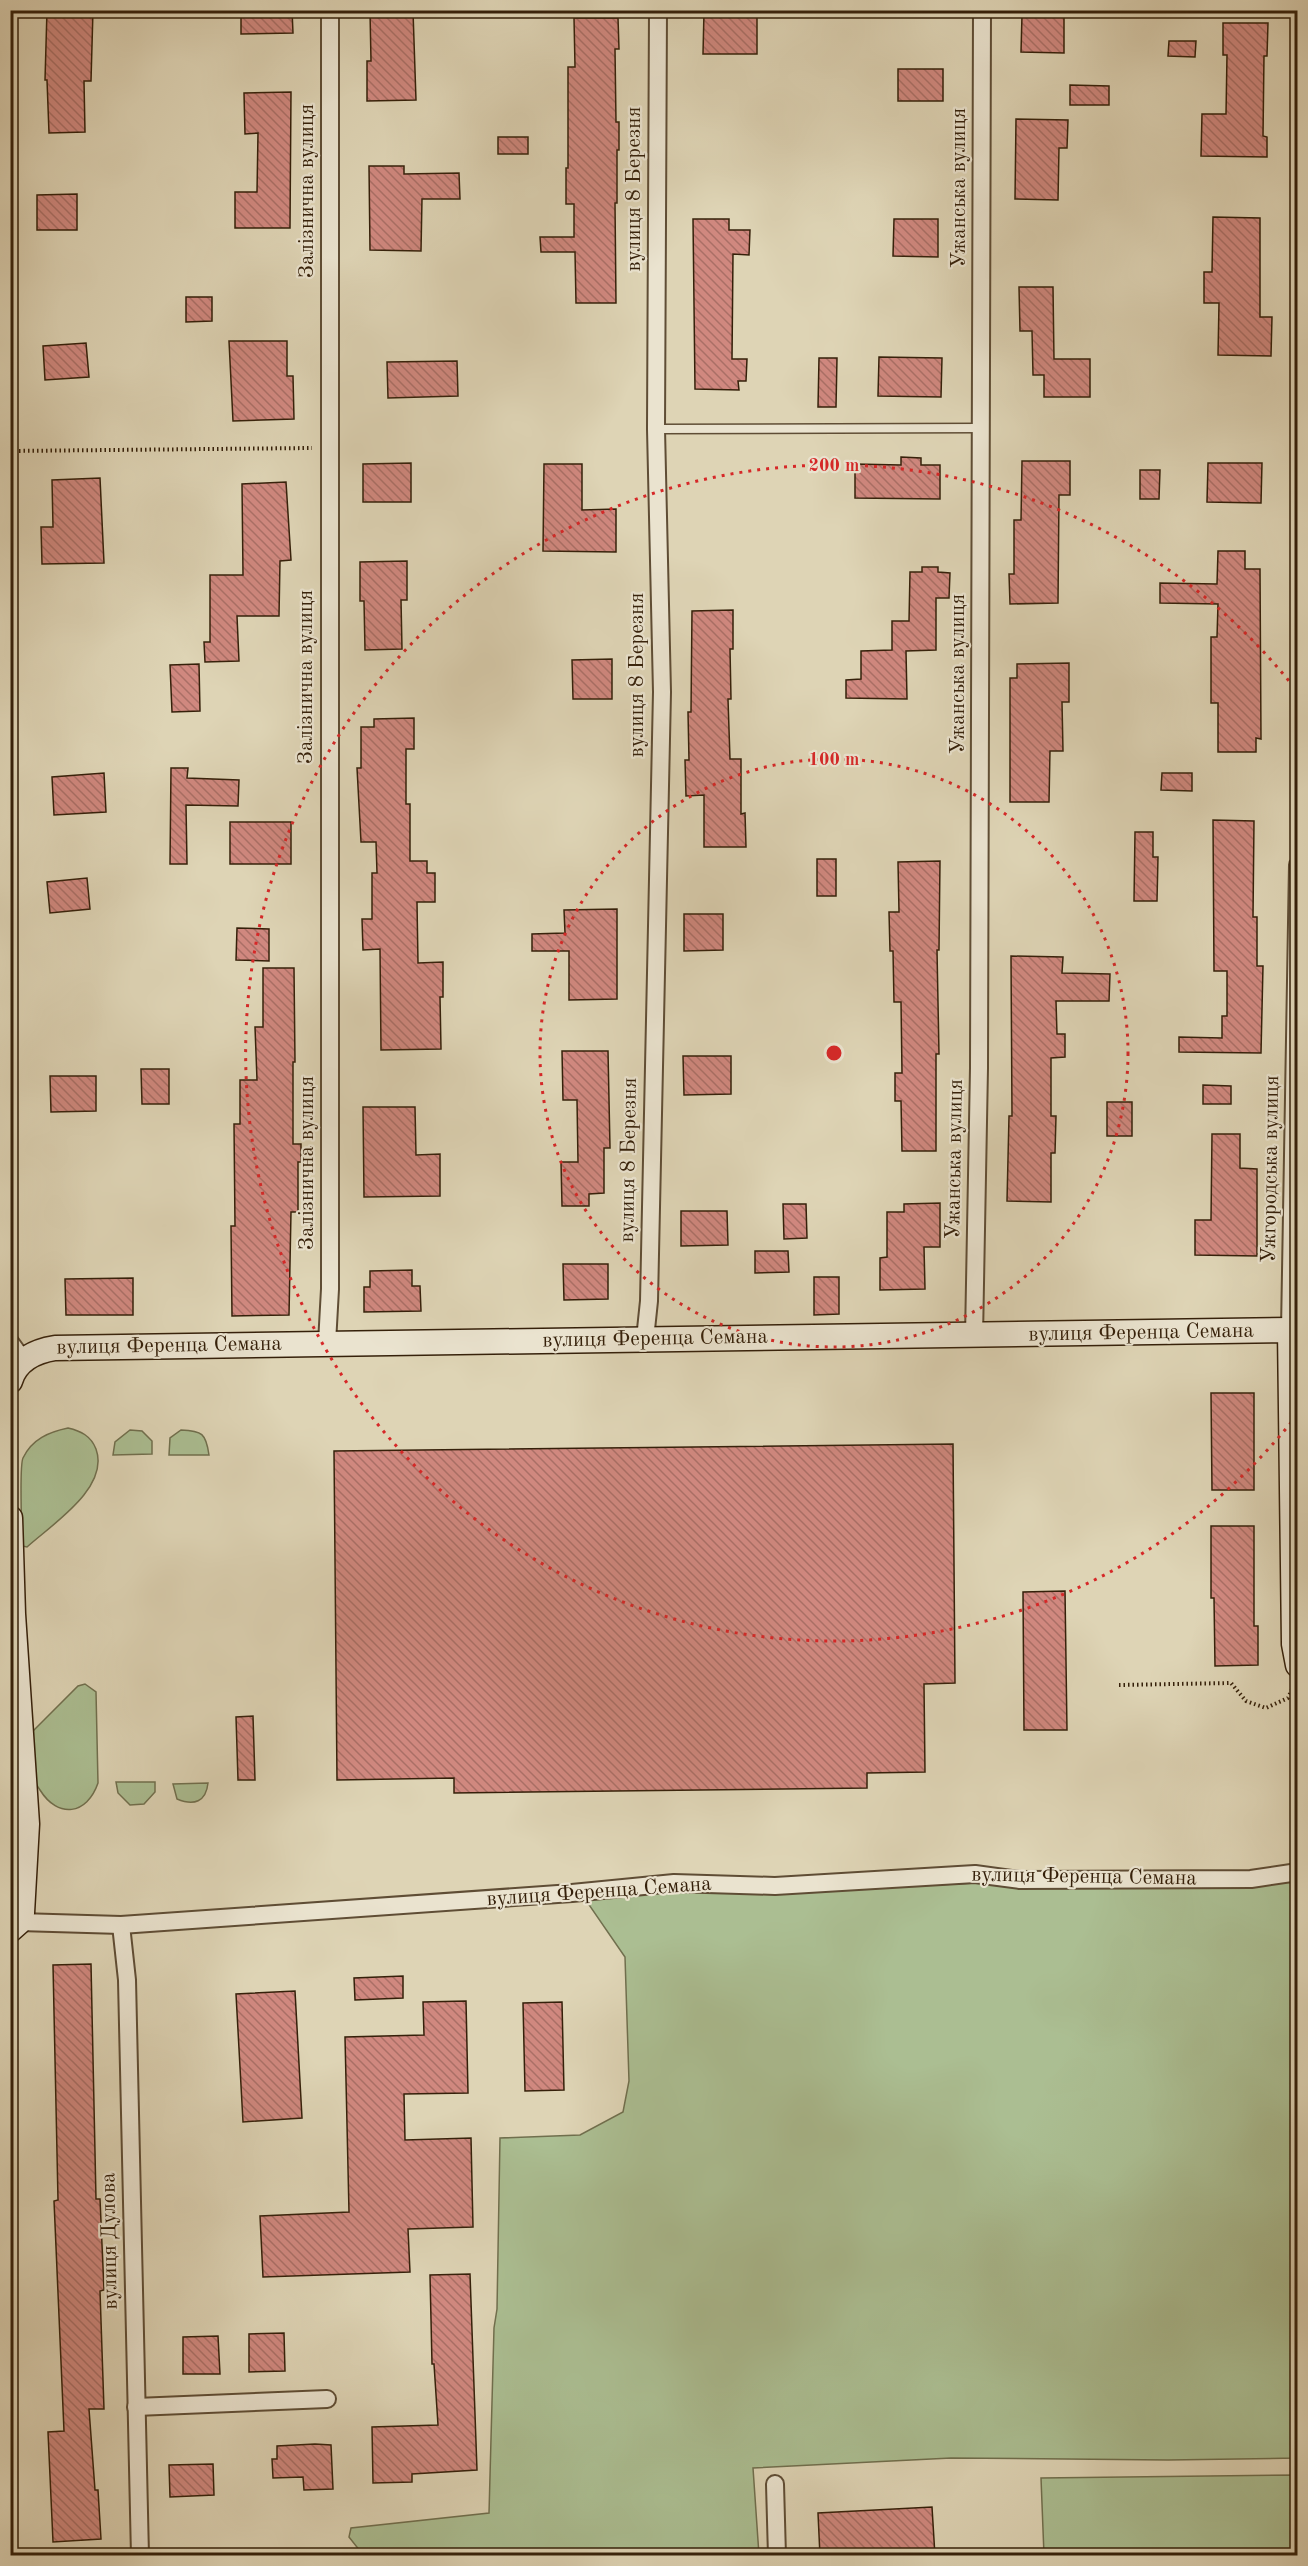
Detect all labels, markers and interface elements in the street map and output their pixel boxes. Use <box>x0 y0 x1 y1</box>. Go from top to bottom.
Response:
street label: Залізнична вулиця <box>297 104 318 278</box>
street label: вулиця 8 Березня <box>624 106 645 271</box>
street label: Ужанська вулиця <box>949 108 970 268</box>
text: 200 m <box>809 457 859 475</box>
street label: Залізнична вулиця <box>296 590 317 764</box>
street label: вулиця 8 Березня <box>627 592 648 757</box>
street label: Ужанська вулиця <box>948 594 969 754</box>
text: 100 m <box>809 751 859 769</box>
centre of rings <box>824 1043 844 1063</box>
street label: Ужгородська вулиця <box>1259 1075 1283 1263</box>
street label: Залізнична вулиця <box>297 1076 318 1250</box>
street label: вулиця 8 Березня <box>617 1077 641 1243</box>
street label: Ужанська вулиця <box>943 1079 967 1239</box>
street label: вулиця Ференца Семана <box>1028 1321 1254 1345</box>
street label: вулиця Ференца Семана <box>542 1327 768 1351</box>
street label: вулиця Ференца Семана <box>56 1334 282 1358</box>
street label: вулиця Ференца Семана <box>971 1865 1197 1889</box>
street label: вулиця Ференца Семана <box>486 1874 712 1910</box>
street label: вулиця Дулова <box>98 2172 122 2310</box>

